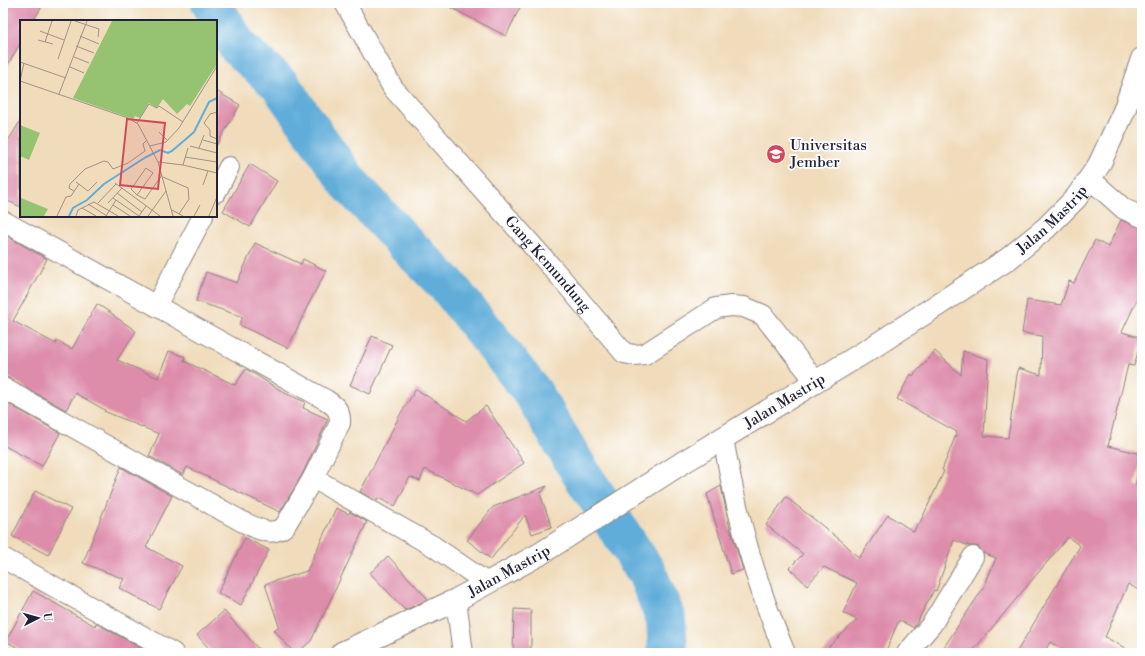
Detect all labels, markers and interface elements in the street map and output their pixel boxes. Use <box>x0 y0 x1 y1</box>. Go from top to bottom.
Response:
inset map <box>20 20 217 217</box>
place label: Universitas Jember <box>789 136 867 172</box>
school or university icon: Universitas Jember <box>765 143 787 165</box>
street label: Jalan Mastrip <box>1012 182 1091 258</box>
street label: Gang Kemundung <box>501 212 595 316</box>
street label: Jalan Mastrip <box>740 369 828 433</box>
street label: Jalan Mastrip <box>463 541 554 602</box>
north arrow <box>18 598 58 638</box>
text: U <box>40 612 54 623</box>

